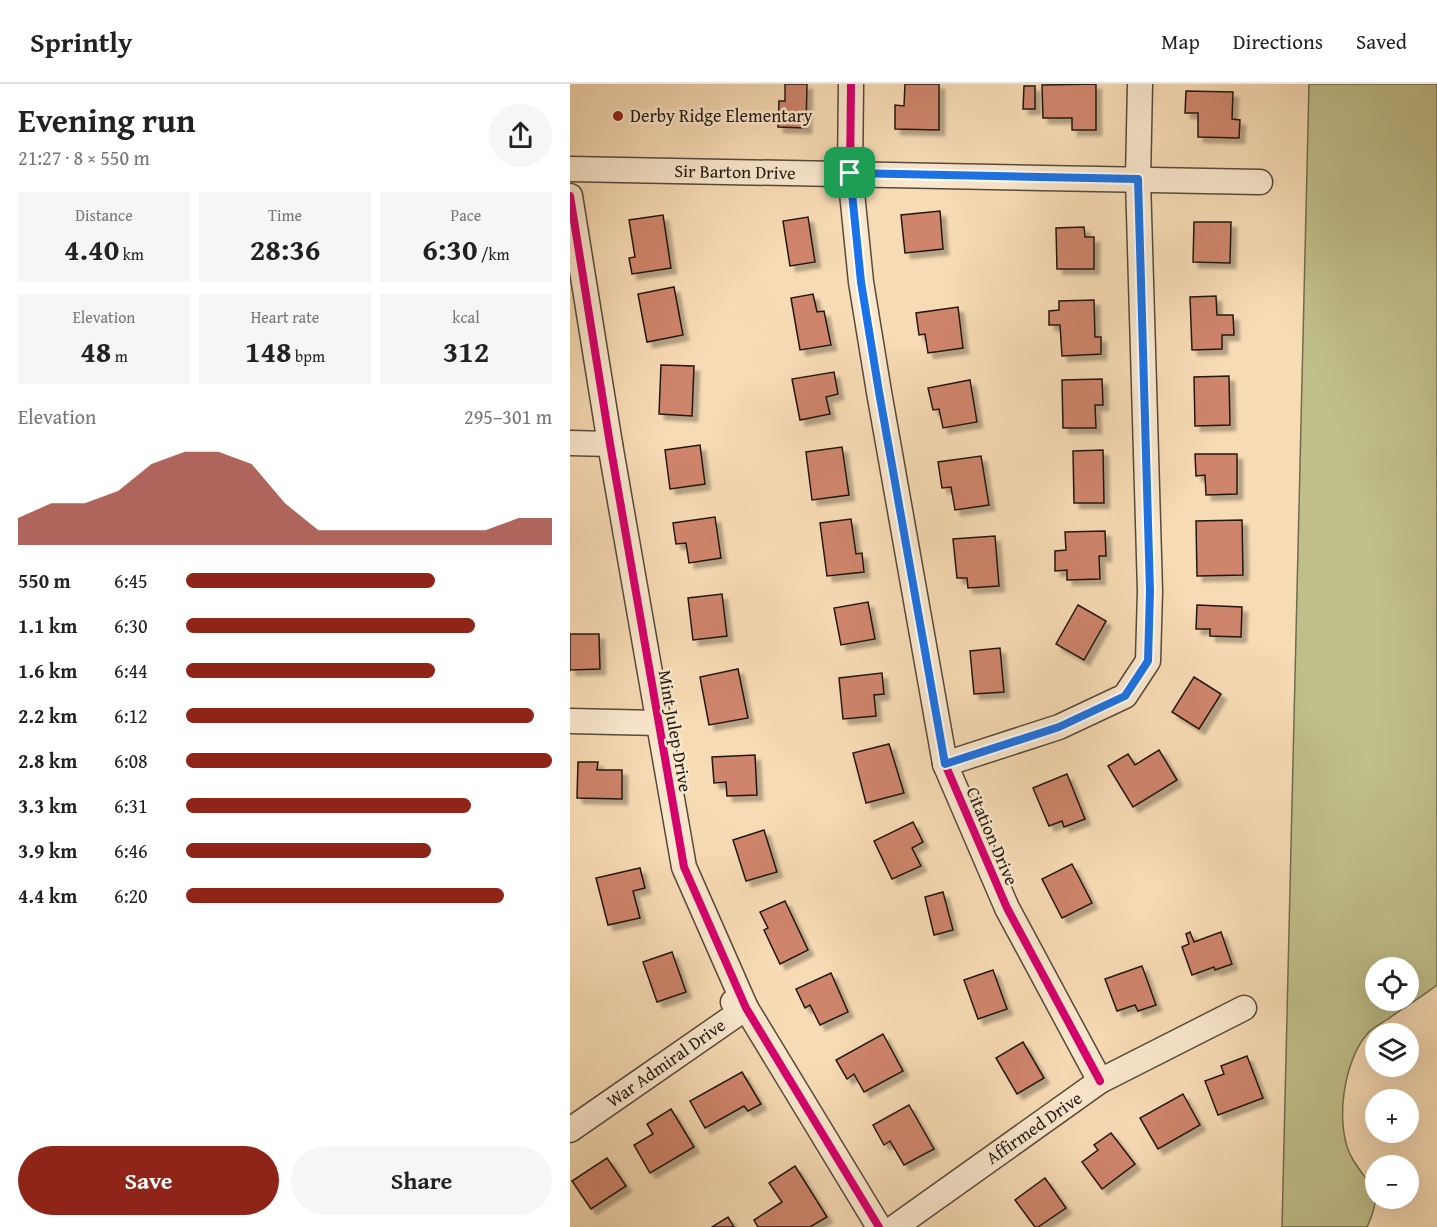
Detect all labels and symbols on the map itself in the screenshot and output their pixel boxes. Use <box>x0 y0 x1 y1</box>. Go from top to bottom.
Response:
place label: Derby Ridge Elementary <box>630 102 813 129</box>
marker: Derby Ridge Elementary <box>611 109 625 123</box>
pin <box>824 147 875 198</box>
street label: Sir Barton Drive <box>674 157 796 186</box>
street label: Mint Julep Drive <box>651 668 699 794</box>
street label: Citation Drive <box>960 782 1025 889</box>
street label: War Admiral Drive <box>601 1011 731 1114</box>
street label: Affirmed Drive <box>980 1084 1087 1171</box>

